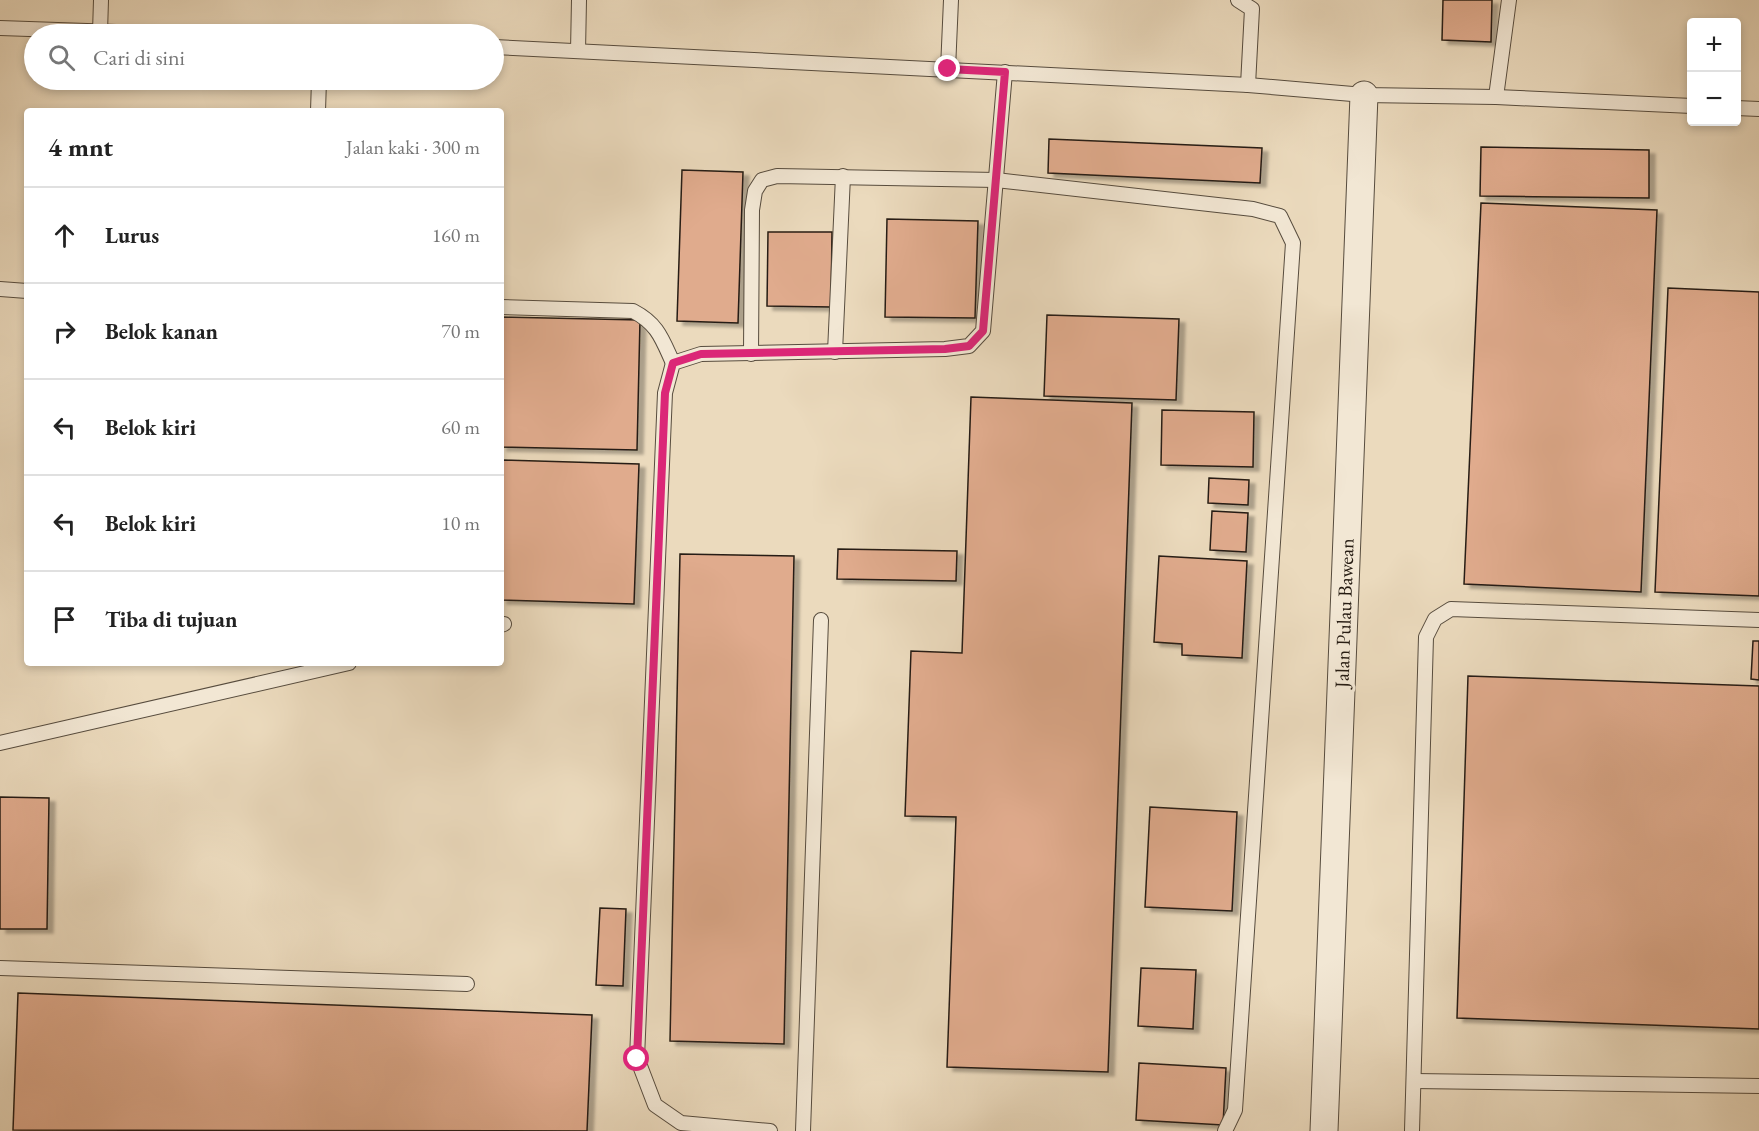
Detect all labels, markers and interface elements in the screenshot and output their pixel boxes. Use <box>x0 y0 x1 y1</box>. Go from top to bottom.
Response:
map controls <box>1687 18 1741 126</box>
button: + <box>1687 18 1741 72</box>
search box <box>24 24 504 90</box>
icon: search <box>45 41 78 74</box>
text: Cari di sini <box>93 43 185 72</box>
route end <box>934 55 960 81</box>
button: − <box>1687 72 1741 126</box>
text: 4 mnt <box>48 130 113 164</box>
text: Jalan kaki · 300 m <box>346 134 480 160</box>
icon: ahead <box>48 219 81 252</box>
text: Lurus <box>105 221 159 250</box>
text: 160 m <box>432 222 480 248</box>
icon: right <box>48 315 81 348</box>
text: Belok kanan <box>105 317 218 346</box>
text: 70 m <box>441 318 480 344</box>
icon: left <box>48 411 81 444</box>
text: Belok kiri <box>105 413 196 442</box>
text: 60 m <box>441 414 480 440</box>
icon: left <box>48 507 81 540</box>
text: Belok kiri <box>105 509 196 538</box>
text: 10 m <box>441 510 480 536</box>
street label: Jalan Pulau Bawean <box>1328 537 1360 690</box>
icon: arrive <box>48 603 81 636</box>
text: Tiba di tujuan <box>105 605 237 634</box>
route start <box>623 1045 649 1071</box>

